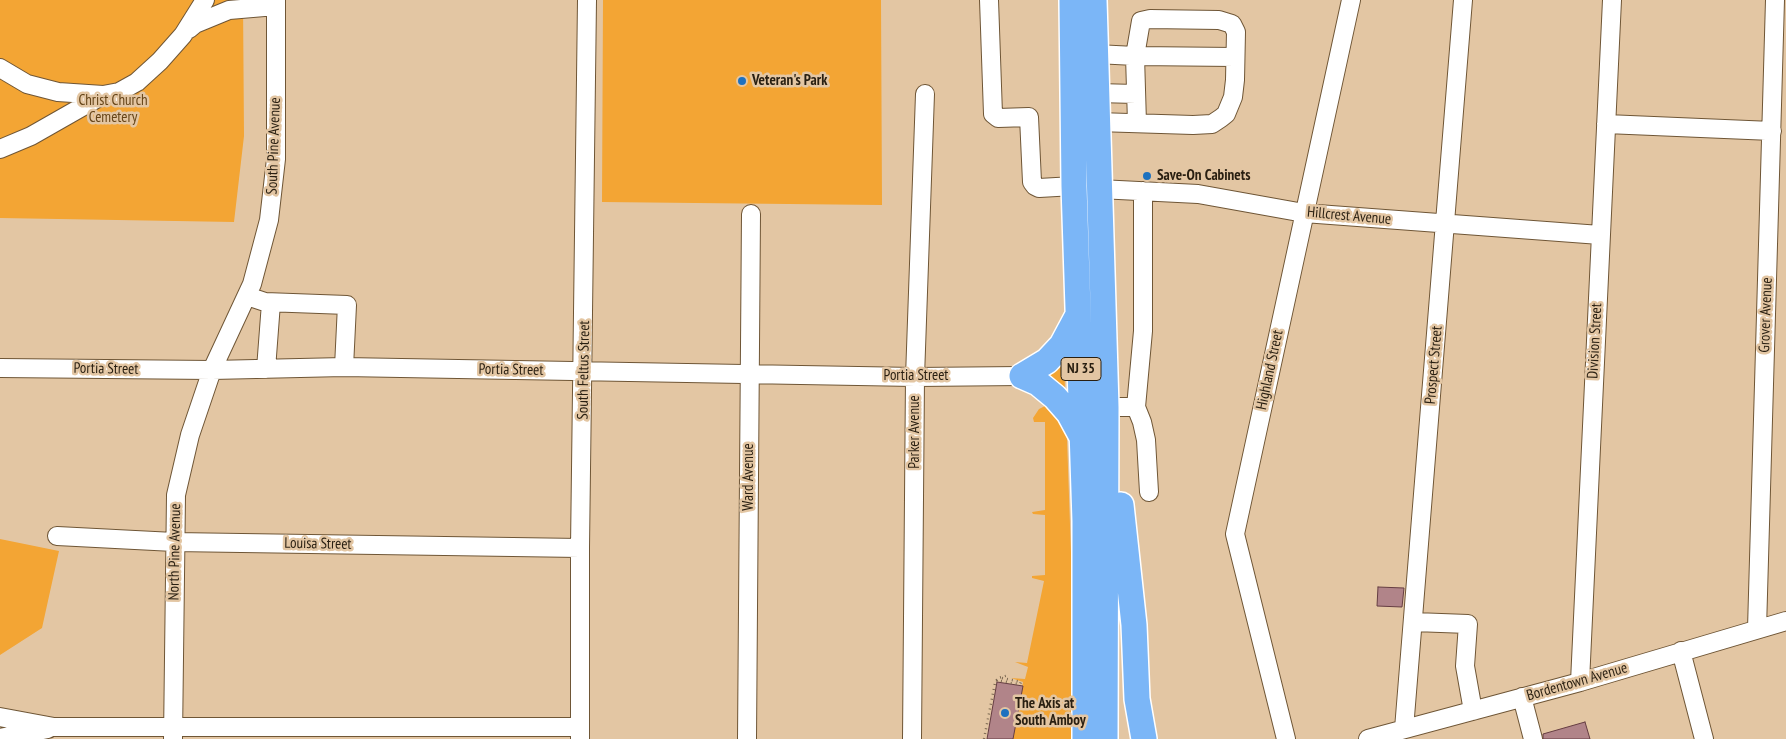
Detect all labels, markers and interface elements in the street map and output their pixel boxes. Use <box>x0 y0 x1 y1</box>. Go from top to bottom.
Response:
place label: Veteran's Park <box>752 72 827 90</box>
marker: Veteran's Park <box>736 75 748 87</box>
park label: Christ Church Cemetery <box>78 92 148 127</box>
street label: South Pine Avenue <box>263 97 285 195</box>
place label: Save-On Cabinets <box>1157 167 1250 185</box>
marker: Save-On Cabinets <box>1141 170 1153 182</box>
street label: Hillcrest Avenue <box>1306 203 1392 229</box>
street label: Grover Avenue <box>1756 277 1776 353</box>
street label: Division Street <box>1584 303 1606 379</box>
street label: South Feltus Street <box>574 320 594 420</box>
street label: Prospect Street <box>1422 325 1446 405</box>
street label: Highland Street <box>1253 328 1287 412</box>
road number: NJ 35 <box>1061 358 1101 380</box>
street label: Portia Street <box>73 359 139 379</box>
street label: Portia Street <box>478 360 544 380</box>
street label: Portia Street <box>884 367 948 385</box>
street label: Parker Avenue <box>906 395 924 469</box>
street label: Ward Avenue <box>740 443 758 511</box>
street label: North Pine Avenue <box>165 503 185 601</box>
street label: Louisa Street <box>284 534 352 554</box>
street label: Bordentown Avenue <box>1525 659 1629 705</box>
place label: The Axis at South Amboy <box>1015 695 1086 730</box>
marker: The Axis at South Amboy <box>999 707 1011 719</box>

